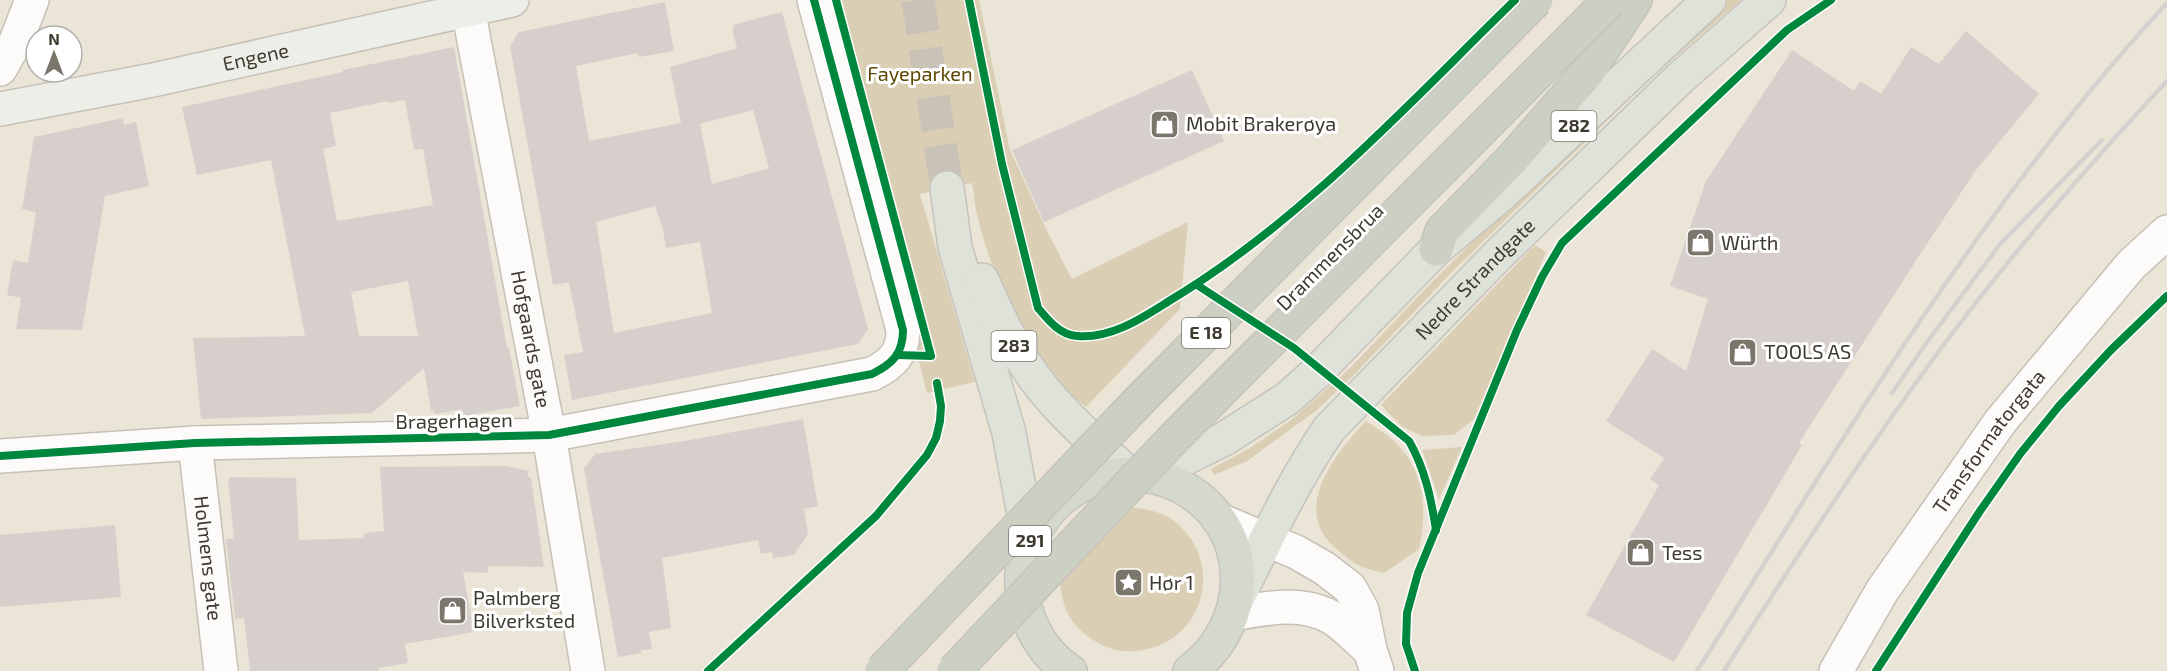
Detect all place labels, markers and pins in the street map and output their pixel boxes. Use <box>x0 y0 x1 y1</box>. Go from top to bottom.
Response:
shop icon: Mobit Brakerøya <box>1149 108 1181 140</box>
place label: Mobit Brakerøya <box>1186 111 1336 135</box>
shop icon: Würth <box>1684 227 1716 259</box>
place label: Würth <box>1721 230 1778 254</box>
shop icon: TOOLS AS <box>1727 336 1759 368</box>
place label: TOOLS AS <box>1764 339 1851 363</box>
shop icon: Tess <box>1625 537 1657 569</box>
place label: Tess <box>1662 540 1702 564</box>
place icon: Hør 1 <box>1112 567 1144 599</box>
place label: Hør 1 <box>1149 570 1194 594</box>
place label: Palmberg Bilverksted <box>473 585 575 632</box>
shop icon: Palmberg Bilverksted <box>436 594 468 626</box>

